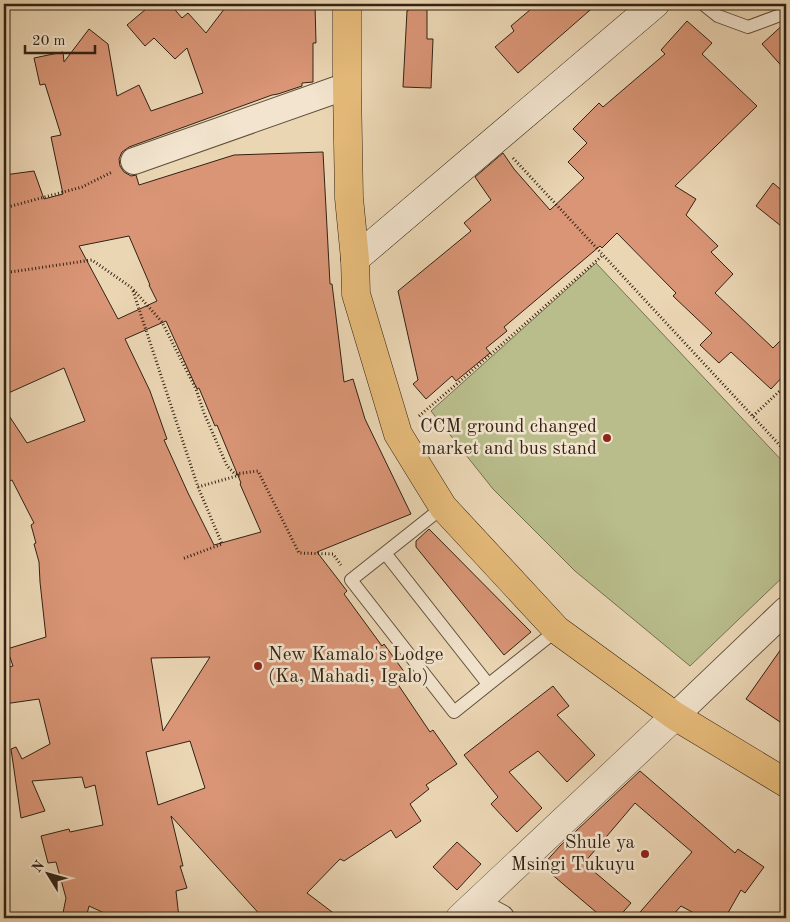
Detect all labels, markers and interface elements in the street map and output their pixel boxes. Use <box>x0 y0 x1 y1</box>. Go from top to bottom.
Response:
scale bar <box>25 22 95 54</box>
text: 20 m <box>32 34 66 49</box>
place label: CCM ground changed market and bus stand <box>420 418 597 459</box>
marker: CCM ground changed market and bus stand <box>601 432 613 444</box>
place label: New Kamalo's Lodge (Ka, Mahadi, Igalo) <box>268 646 443 687</box>
marker: New Kamalo's Lodge (Ka, Mahadi, Igalo) <box>252 660 264 672</box>
place label: Shule ya Msingi Tukuyu <box>511 834 636 875</box>
marker: Shule ya Msingi Tukuyu <box>639 848 651 860</box>
north arrow <box>22 850 72 900</box>
text: N <box>30 858 47 875</box>

